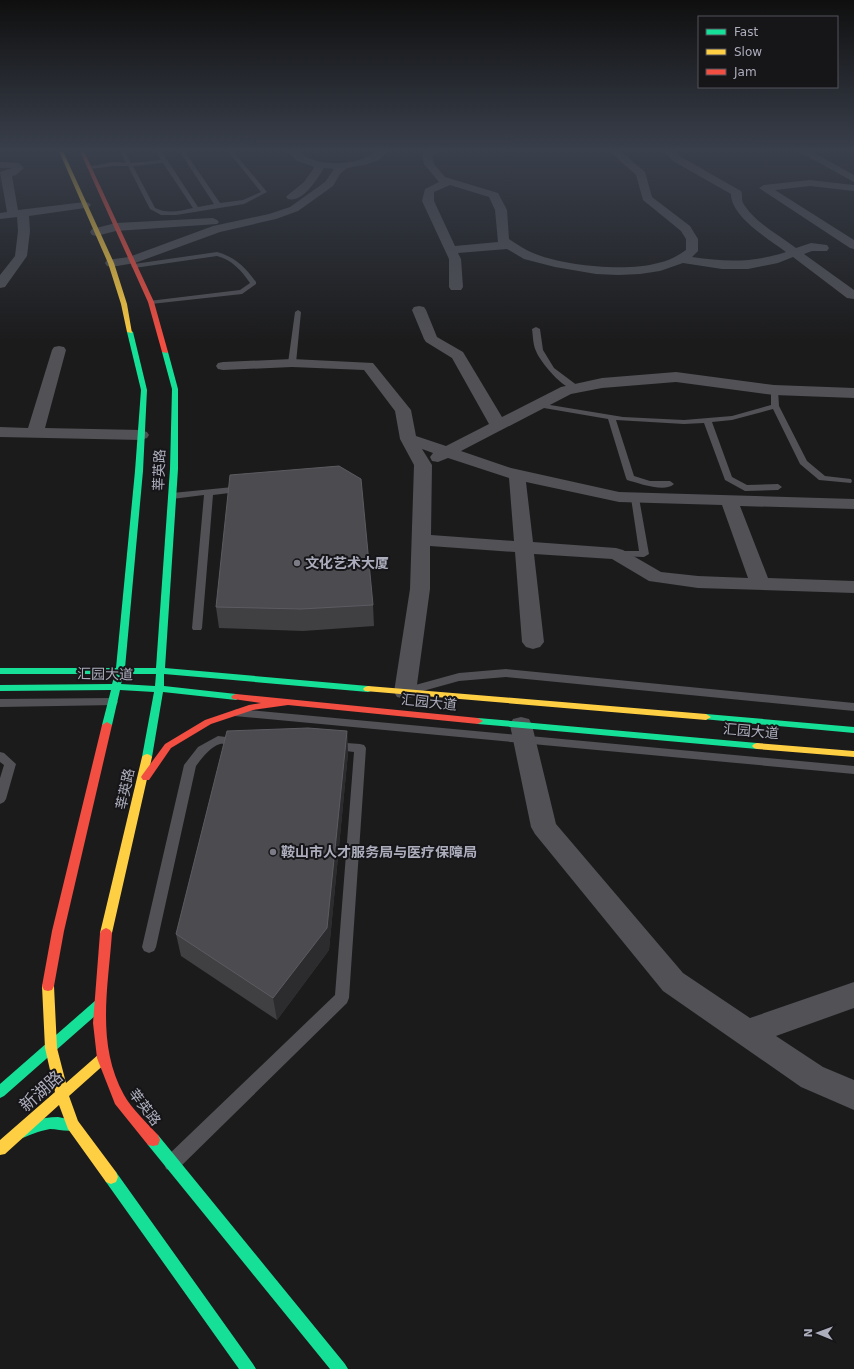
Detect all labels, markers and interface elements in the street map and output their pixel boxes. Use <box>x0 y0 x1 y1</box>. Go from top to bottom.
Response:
legend <box>698 16 838 88</box>
text: Fast <box>734 25 758 39</box>
text: Slow <box>734 45 762 59</box>
text: Jam <box>733 65 757 79</box>
street label: 莘英路 <box>150 449 168 491</box>
place label: 文化艺术大厦 <box>305 555 389 571</box>
marker: 文化艺术大厦 <box>292 558 302 568</box>
street label: 汇园大道 <box>77 666 133 682</box>
street label: 汇园大道 <box>400 691 458 713</box>
street label: 汇园大道 <box>722 721 780 741</box>
street label: 莘英路 <box>113 767 137 811</box>
place label: 鞍山市人才服务局与医疗保障局 <box>281 844 477 860</box>
marker: 鞍山市人才服务局与医疗保障局 <box>268 847 278 857</box>
street label: 新湖路 <box>15 1067 67 1115</box>
street label: 莘英路 <box>126 1085 164 1129</box>
north arrow <box>798 1313 838 1353</box>
text: N <box>802 1328 815 1338</box>

